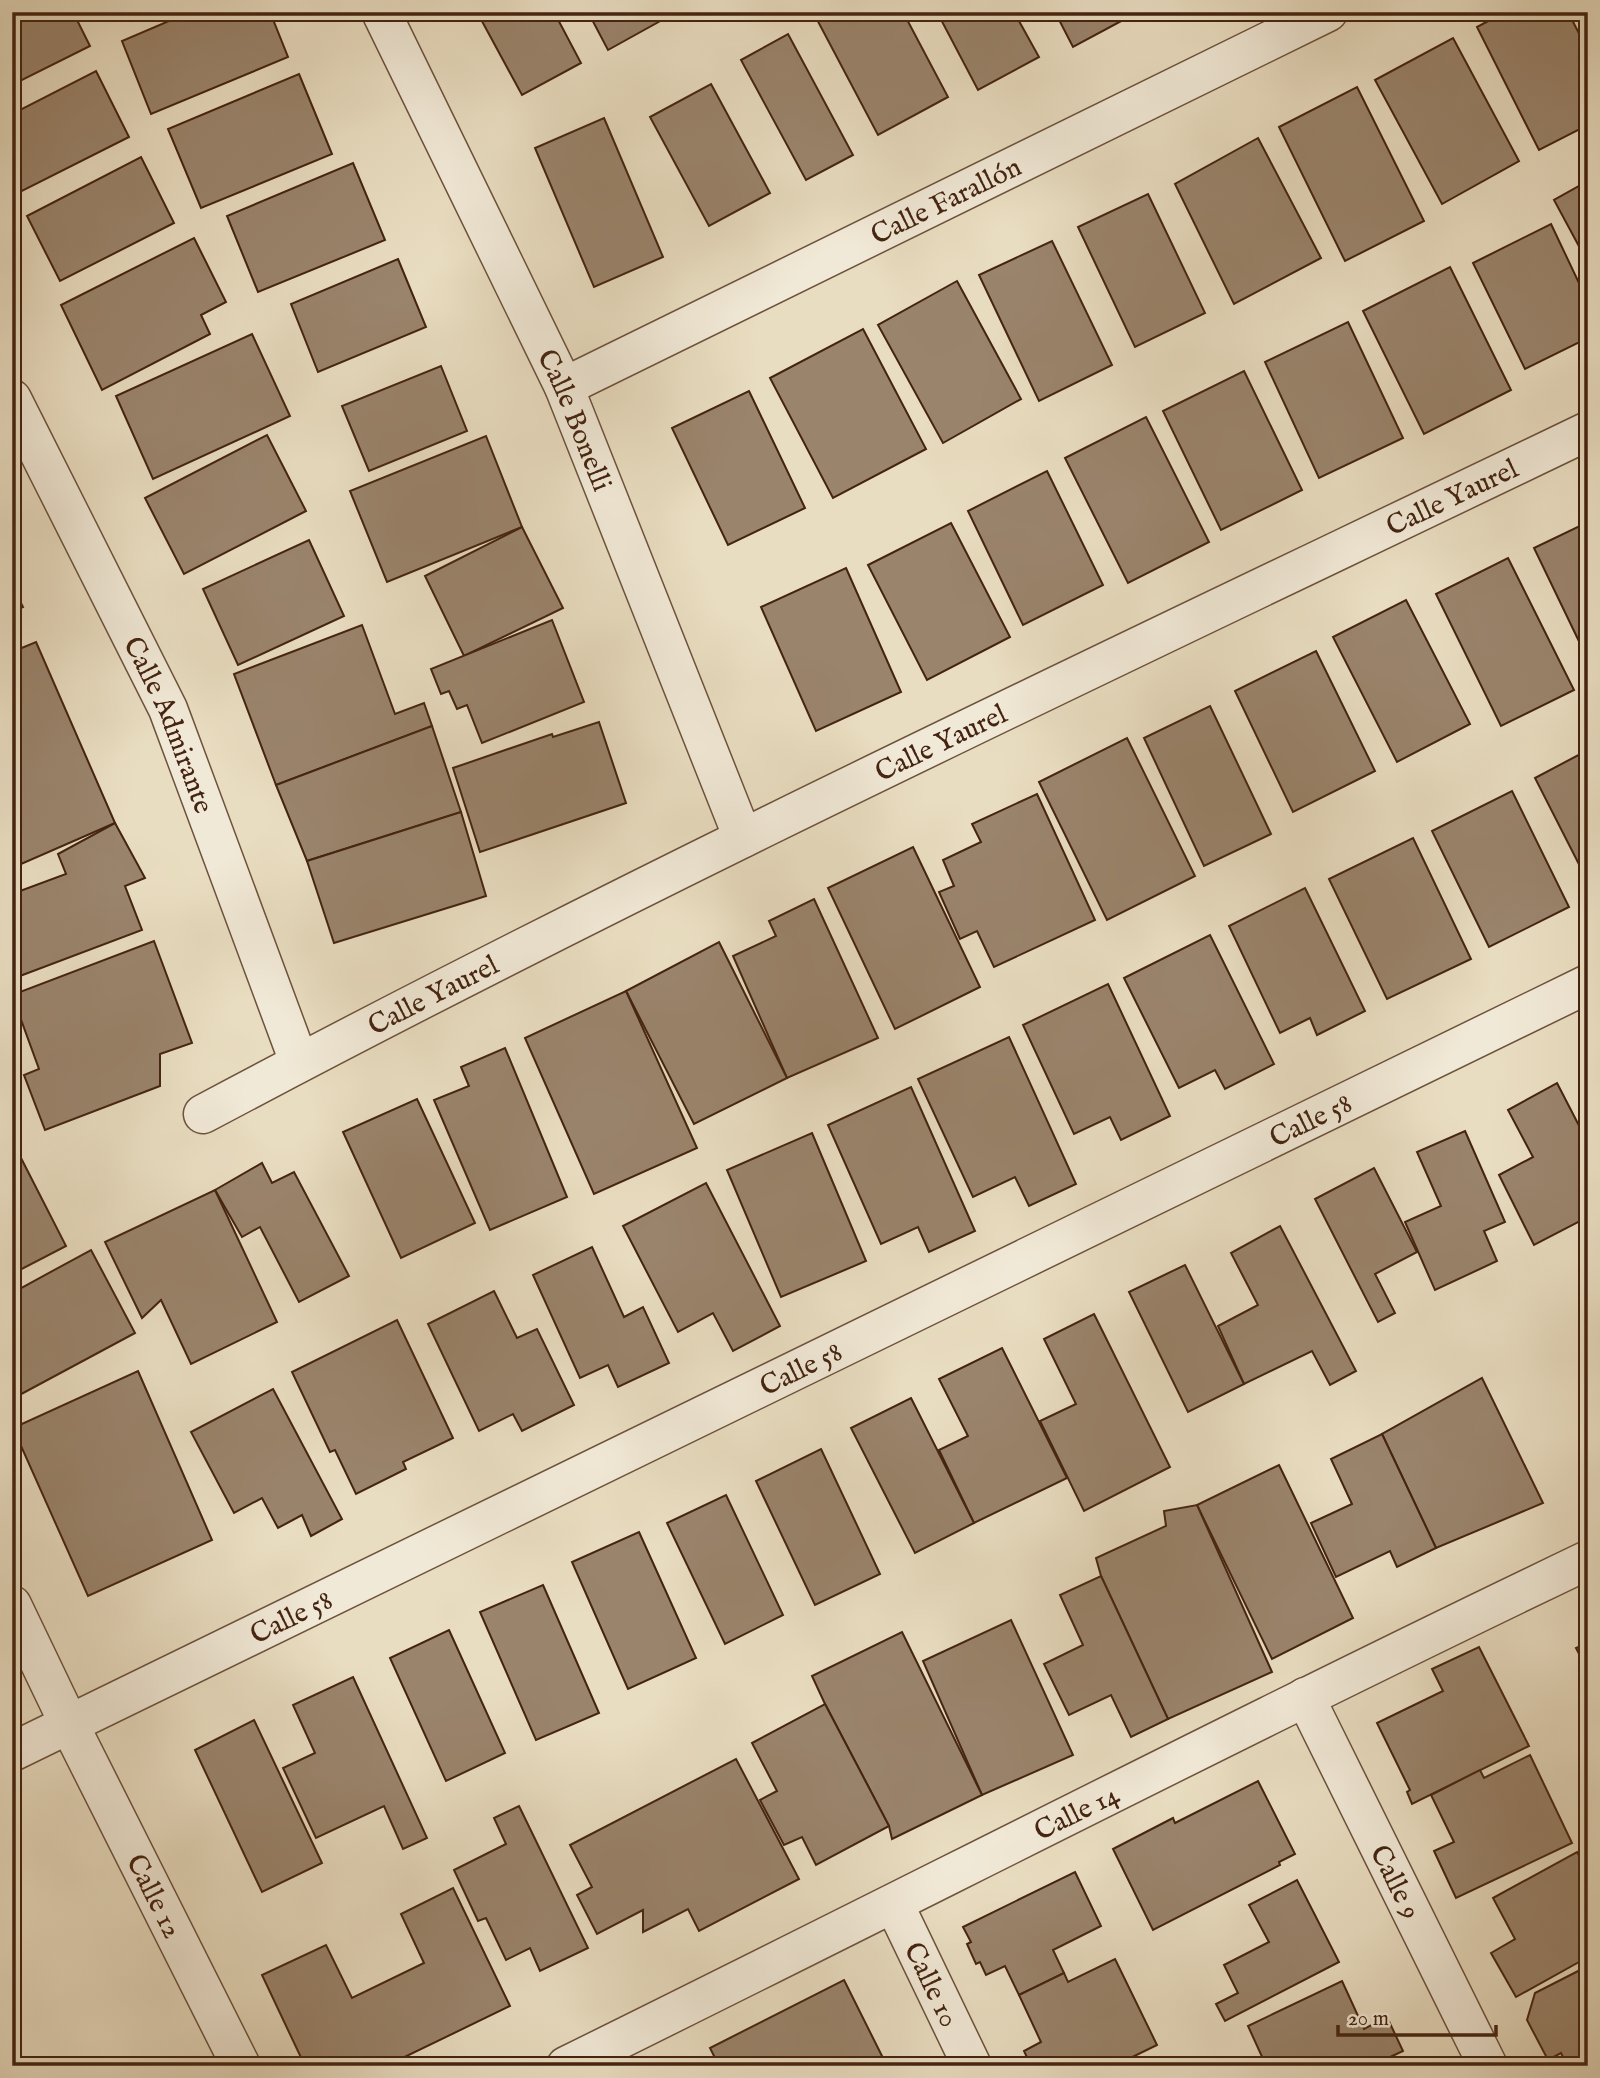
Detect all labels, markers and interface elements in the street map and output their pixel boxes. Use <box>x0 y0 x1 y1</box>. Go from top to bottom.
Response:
street label: Calle Farallón <box>866 150 1028 254</box>
street label: Calle Bonelli <box>528 344 619 497</box>
street label: Calle Yaurel <box>1381 452 1525 545</box>
street label: Calle Admirante <box>114 631 220 819</box>
street label: Calle Yaurel <box>870 697 1013 791</box>
street label: Calle Yaurel <box>363 948 505 1044</box>
street label: Calle 58 <box>1264 1087 1358 1157</box>
street label: Calle 58 <box>754 1335 848 1405</box>
street label: Calle 58 <box>245 1584 339 1653</box>
street label: Calle 14 <box>1029 1778 1126 1850</box>
street label: Calle 9 <box>1361 1840 1427 1926</box>
street label: Calle 12 <box>117 1849 189 1945</box>
street label: Calle 10 <box>895 1937 966 2034</box>
scale bar <box>1338 1994 1495 2038</box>
text: 20 m <box>1348 2006 1389 2033</box>

